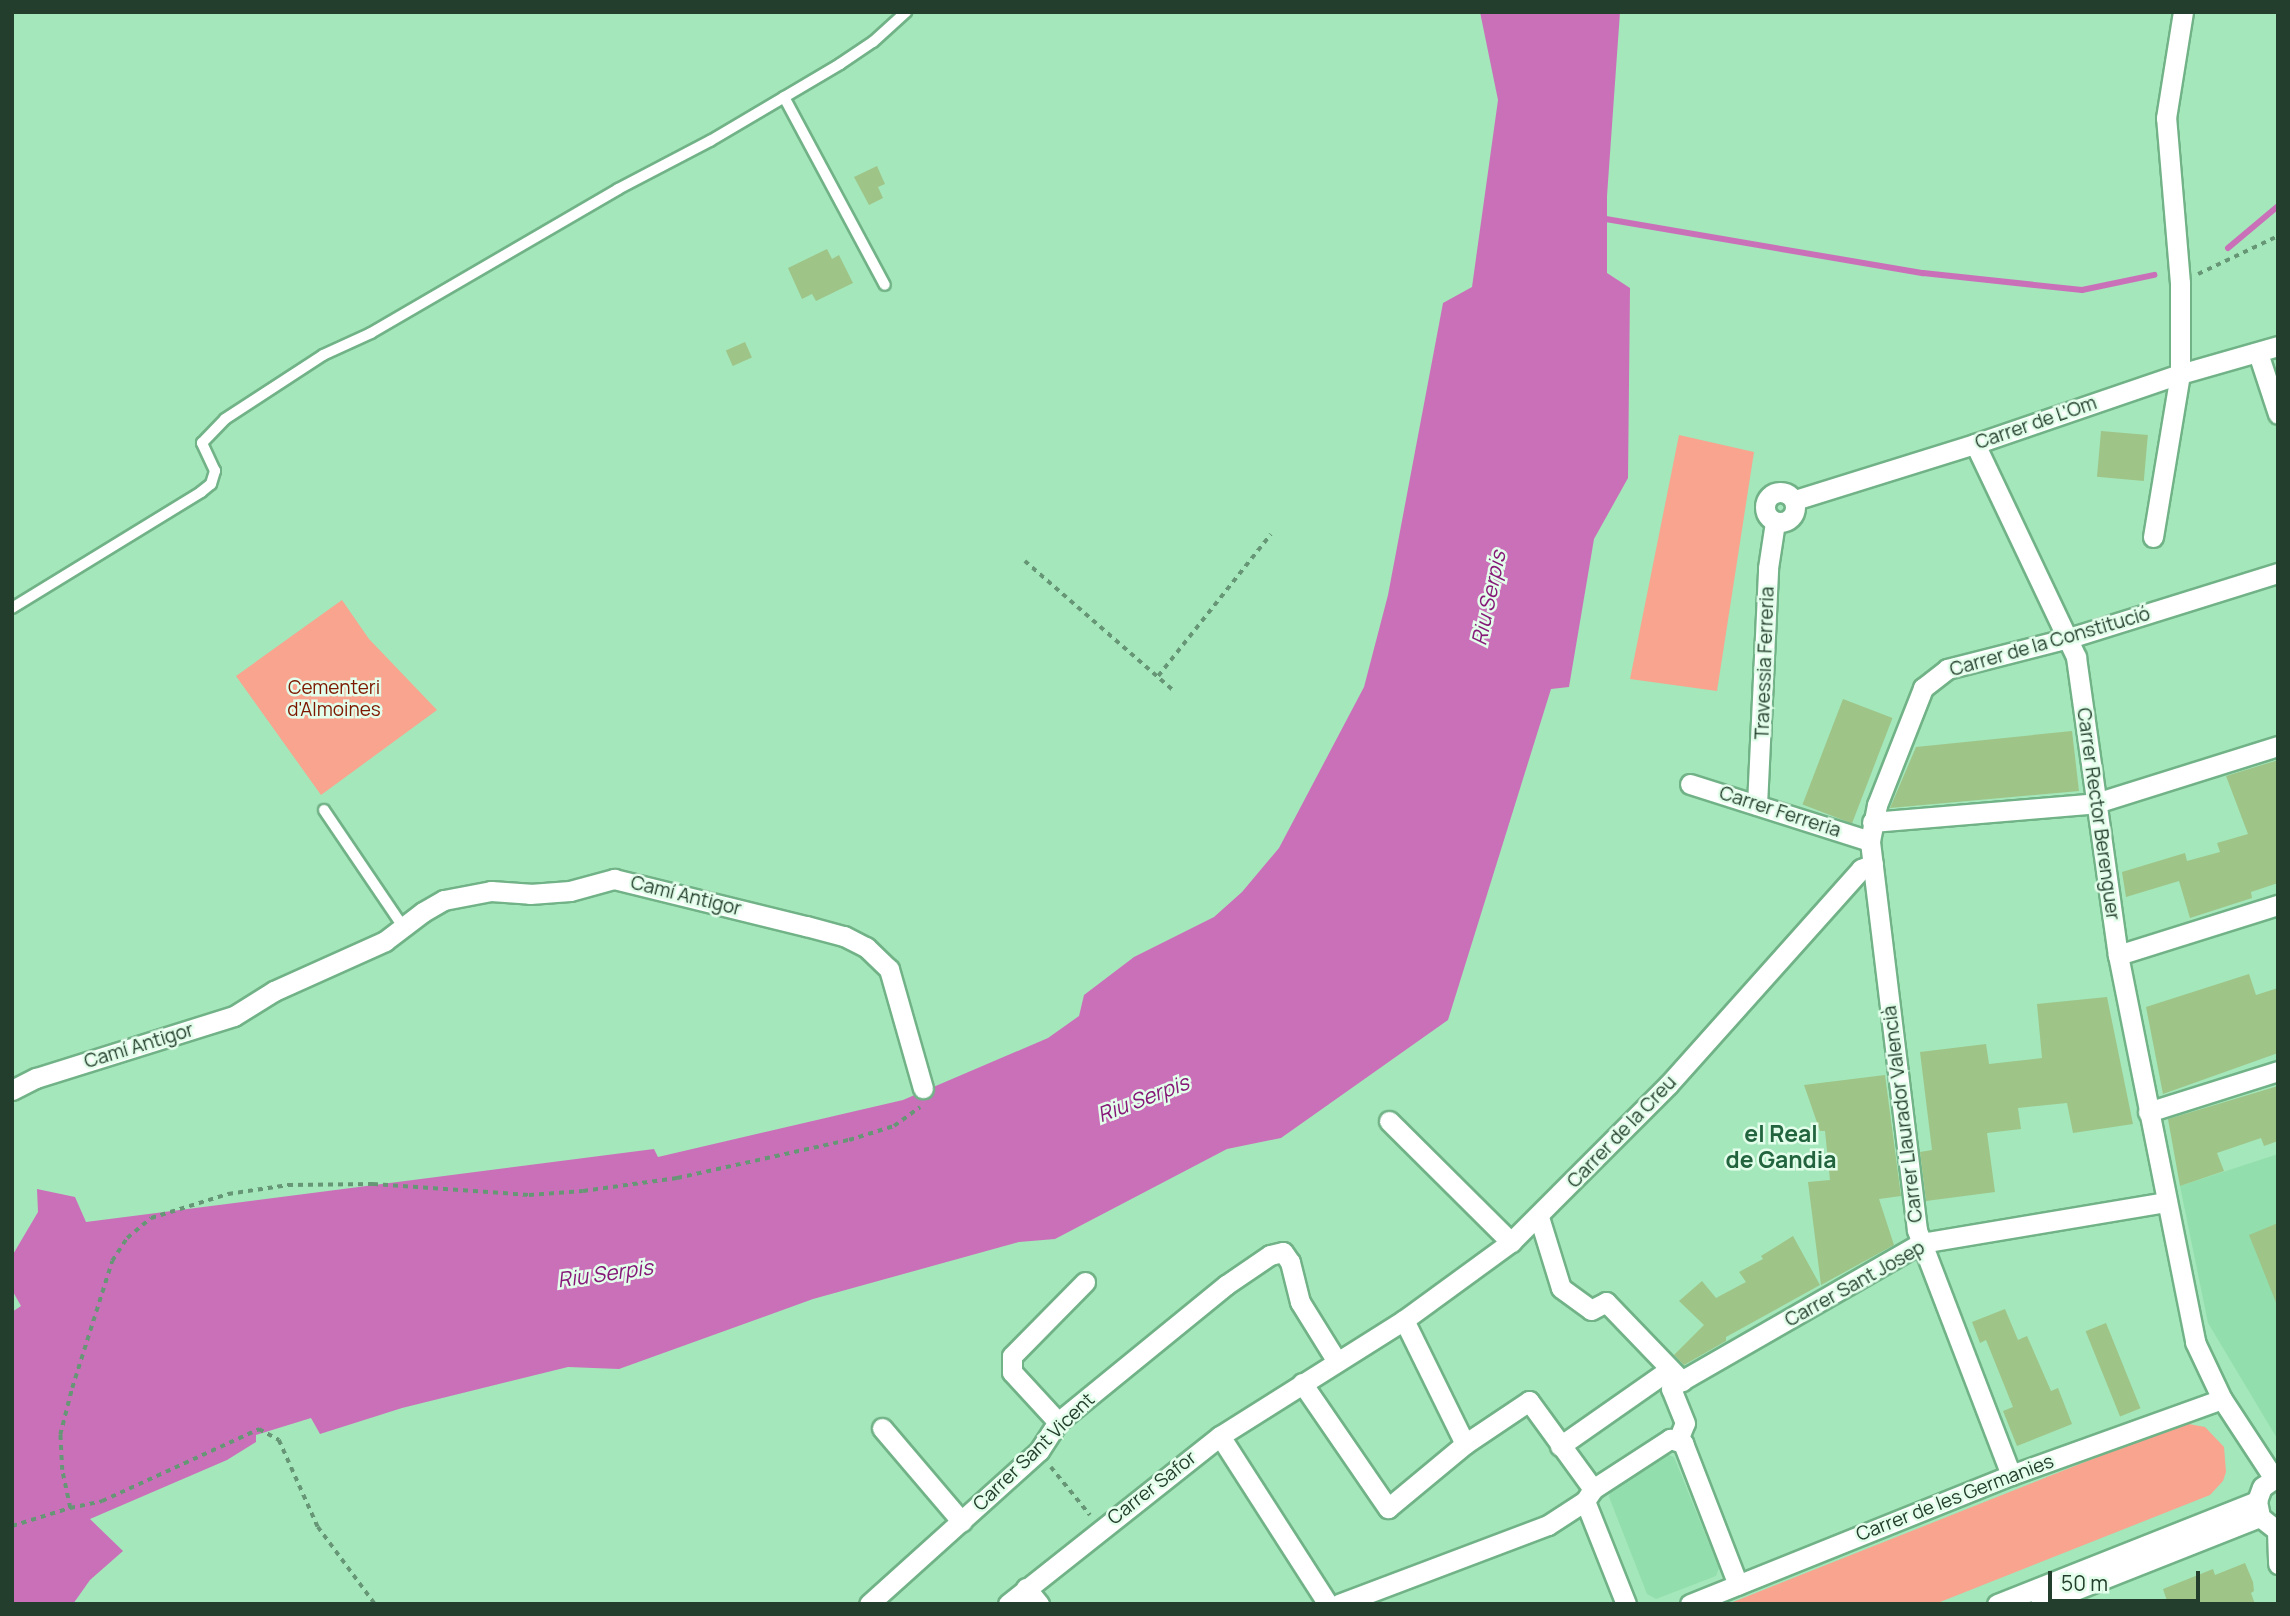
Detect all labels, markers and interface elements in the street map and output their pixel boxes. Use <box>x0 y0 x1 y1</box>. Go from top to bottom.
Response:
street label: Carrer de L'Om <box>1972 392 2100 454</box>
water label: Riu Serpis <box>1466 548 1510 648</box>
street label: Travessia Ferreria <box>1751 586 1779 740</box>
street label: Carrer de la Constitució <box>1947 602 2153 682</box>
park label: Cementeri d'Almoines <box>287 677 381 721</box>
street label: Carrer Rector Berenguer <box>2072 706 2124 922</box>
street label: Carrer Ferreria <box>1716 782 1844 842</box>
street label: Camí Antigor <box>628 871 744 921</box>
street label: Carrer Llaurador Valencià <box>1878 1004 1928 1224</box>
street label: Camí Antigor <box>82 1019 196 1073</box>
water label: Riu Serpis <box>1094 1069 1192 1127</box>
street label: Carrer de la Creu <box>1563 1071 1681 1193</box>
district label: el Real de Gandia <box>1726 1119 1836 1173</box>
street label: Carrer Sant Josep <box>1781 1236 1929 1332</box>
water label: Riu Serpis <box>556 1254 654 1292</box>
street label: Carrer Sant Vicent <box>969 1388 1099 1516</box>
street label: Carrer Safor <box>1103 1446 1201 1530</box>
street label: Carrer de les Germanies <box>1853 1450 2057 1546</box>
scale bar <box>2052 1556 2204 1600</box>
text: 50 m <box>2061 1569 2108 1597</box>

